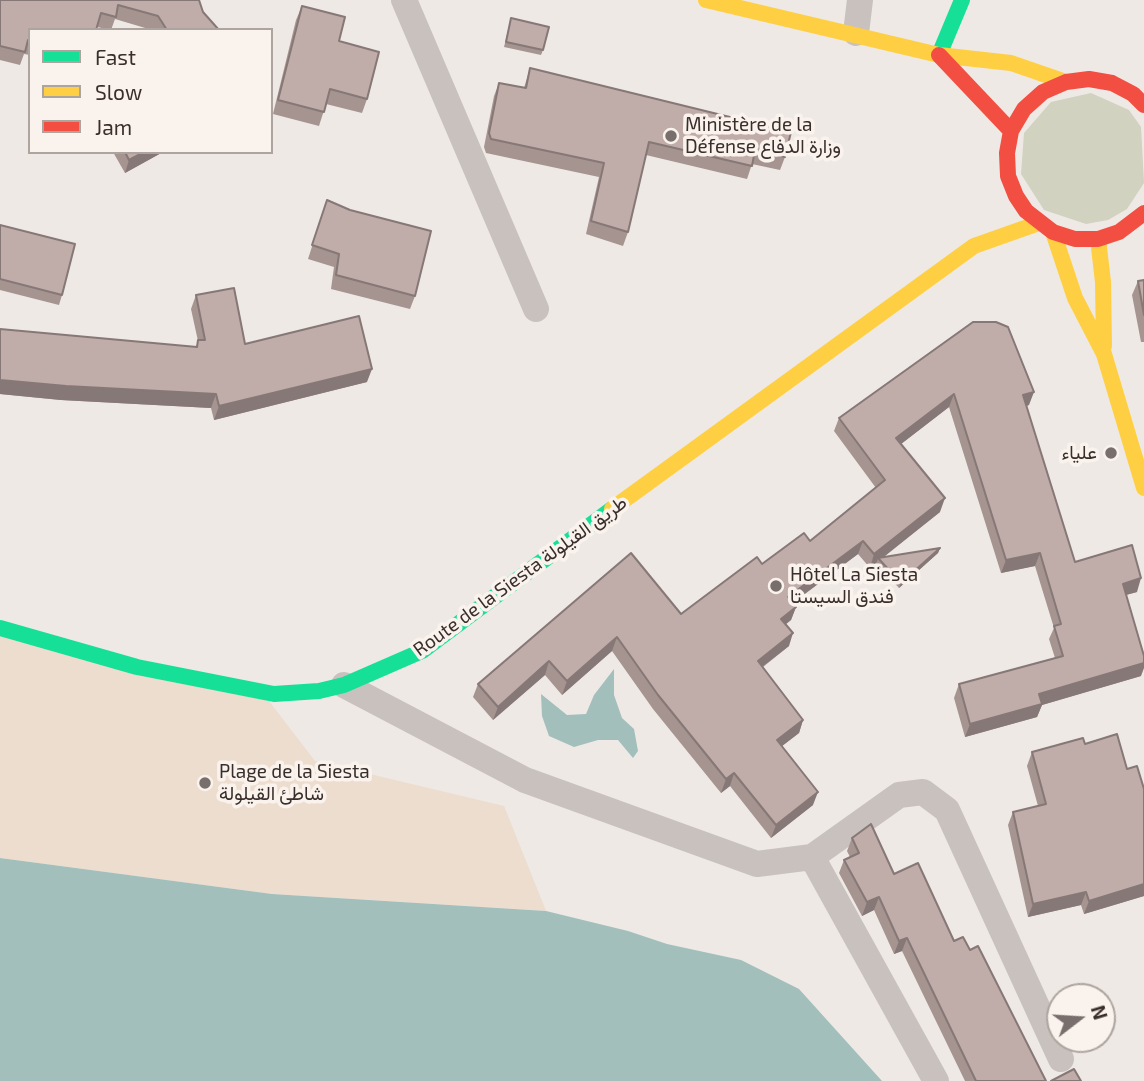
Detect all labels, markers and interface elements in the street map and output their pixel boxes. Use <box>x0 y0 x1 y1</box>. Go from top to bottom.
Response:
legend <box>28 28 273 154</box>
text: Fast <box>95 44 136 69</box>
text: Slow <box>95 79 142 104</box>
text: Jam <box>95 114 132 139</box>
place label: Ministère de la Défense وزارة الدفاع <box>685 114 841 158</box>
marker: Ministère de la Défense وزارة الدفاع <box>663 128 679 144</box>
place label: علياء <box>1061 442 1097 464</box>
marker: علياء <box>1103 445 1119 461</box>
street label: Route de la Siesta طريق القيلولة <box>409 491 631 661</box>
place label: Hôtel La Siesta فندق السيستا <box>790 564 918 608</box>
marker: Hôtel La Siesta فندق السيستا <box>768 578 784 594</box>
place label: Plage de la Siesta شاطئ القيلولة <box>219 761 370 805</box>
marker: Plage de la Siesta شاطئ القيلولة <box>197 775 213 791</box>
north arrow <box>1046 983 1116 1053</box>
text: N <box>1087 1002 1113 1022</box>

